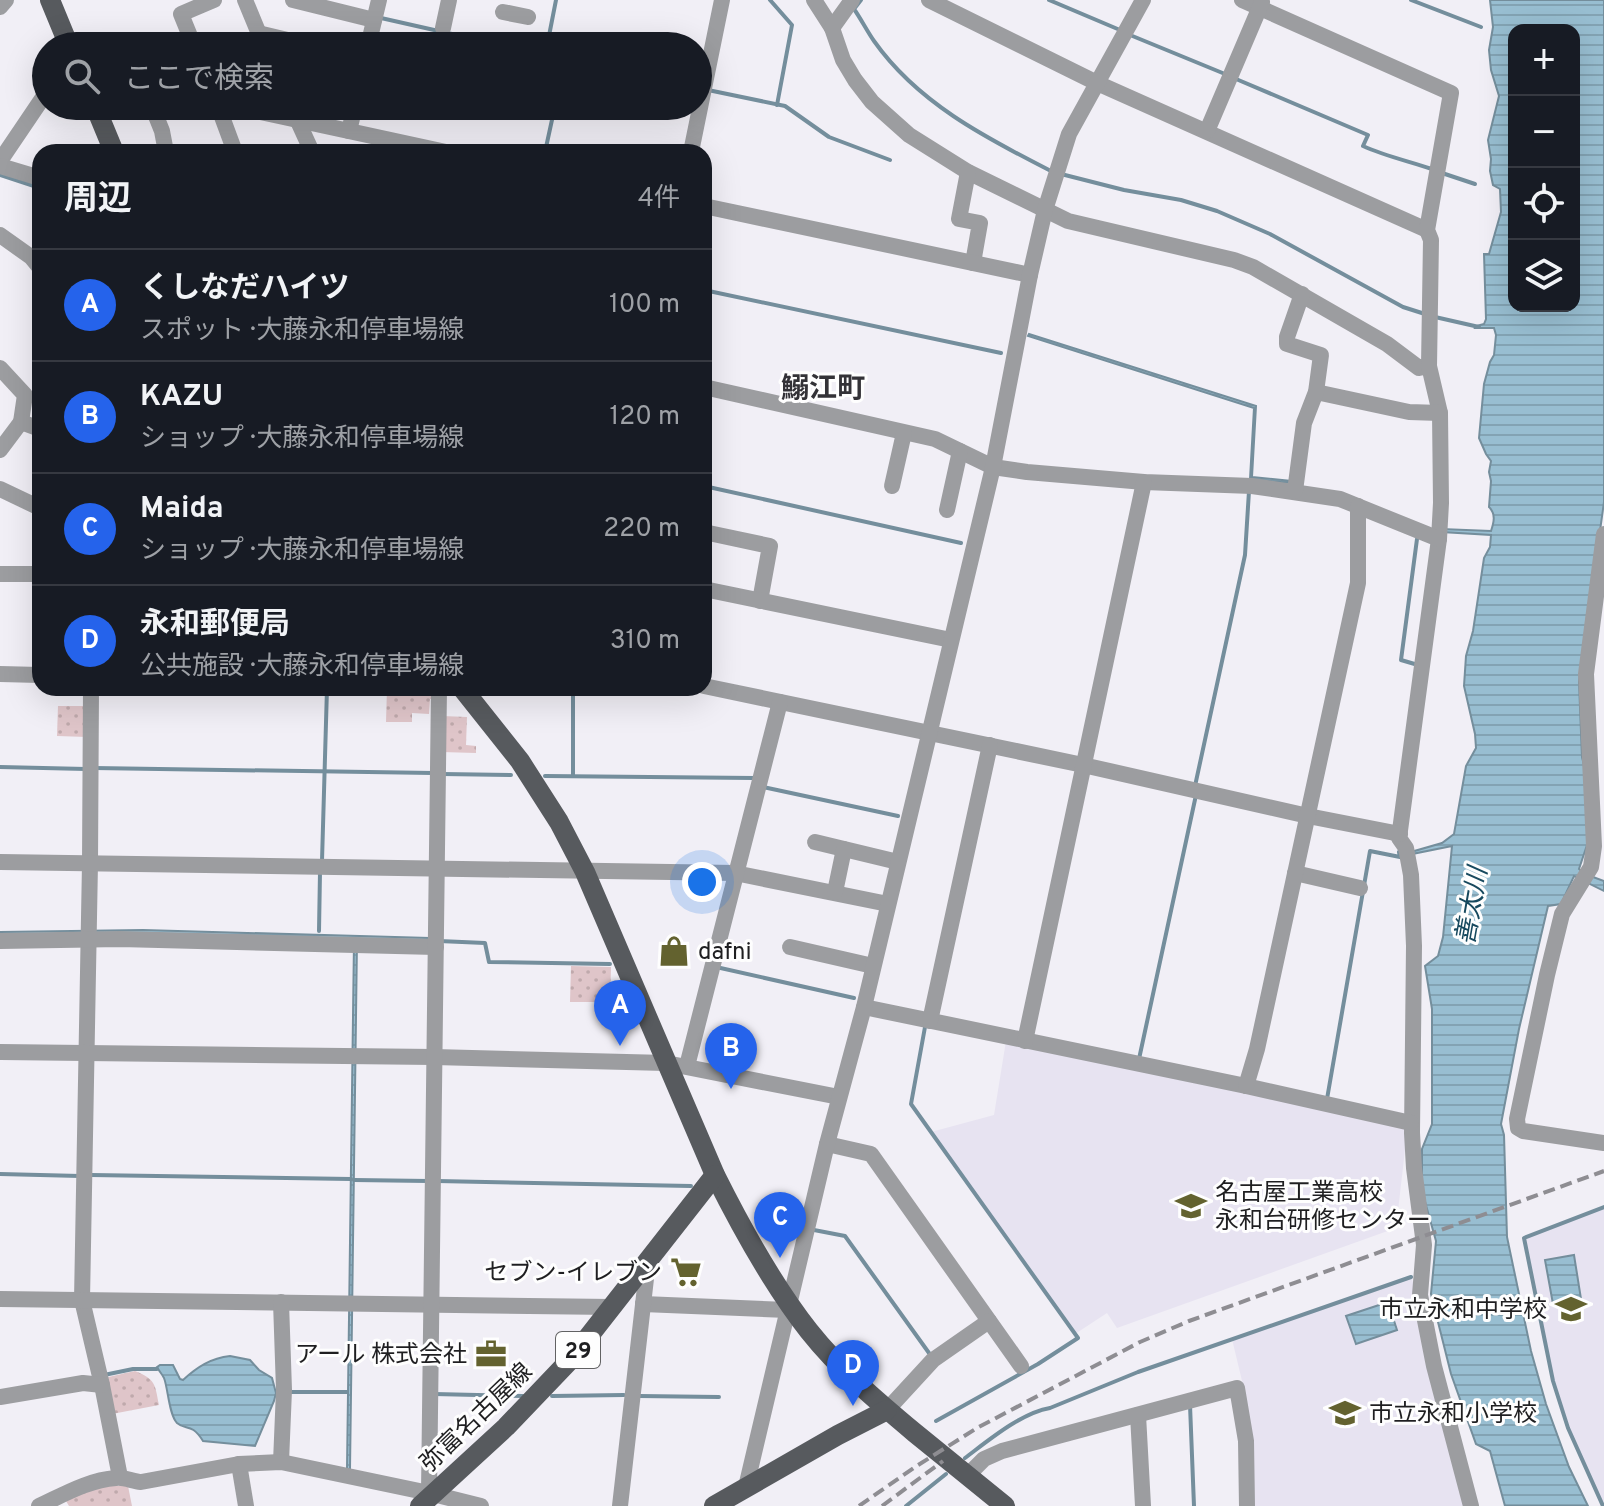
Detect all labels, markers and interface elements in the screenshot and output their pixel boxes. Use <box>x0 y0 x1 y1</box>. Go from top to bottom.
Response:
map controls <box>1508 24 1580 312</box>
button: + <box>1508 24 1580 96</box>
search box <box>32 32 712 120</box>
icon: search <box>60 54 104 98</box>
text: ここで検索 <box>124 62 274 99</box>
button: − <box>1508 96 1580 168</box>
button: locate <box>1508 168 1580 240</box>
text: 周辺 <box>64 179 132 222</box>
text: 4件 <box>638 183 680 216</box>
button: layers <box>1508 240 1580 312</box>
text: くしなだハイツ <box>140 271 349 308</box>
text: A <box>81 289 99 322</box>
text: 100 m <box>609 289 680 322</box>
text: スポット · 大藤永和停車場線 <box>140 315 464 348</box>
district label: 鰯江町 <box>781 372 865 408</box>
text: KAZU <box>140 379 223 416</box>
text: B <box>81 401 99 434</box>
text: 120 m <box>610 401 680 434</box>
text: ショップ · 大藤永和停車場線 <box>140 423 464 456</box>
text: Maida <box>140 491 224 528</box>
text: C <box>82 513 98 546</box>
text: 220 m <box>603 513 680 546</box>
text: ショップ · 大藤永和停車場線 <box>140 535 464 568</box>
text: 永和郵便局 <box>140 607 290 644</box>
text: D <box>81 625 99 658</box>
text: 310 m <box>610 625 680 658</box>
text: 公共施設 · 大藤永和停車場線 <box>140 651 464 684</box>
your location <box>682 862 722 902</box>
water label: 善太川 <box>1450 862 1497 948</box>
shop icon: dafni <box>657 934 691 968</box>
place label: dafni <box>698 938 752 968</box>
pin: A <box>594 980 646 1046</box>
pin: B <box>705 1023 757 1089</box>
place label: 名古屋工業高校 永和台研修センター <box>1215 1179 1431 1237</box>
school or university icon: 名古屋工業高校 永和台研修センター <box>1174 1189 1208 1223</box>
pin: C <box>754 1192 806 1258</box>
supermarket icon: セブン-イレブン <box>669 1255 703 1289</box>
place label: セブン-イレブン <box>484 1259 662 1289</box>
school or university icon: 市立永和中学校 <box>1554 1292 1588 1326</box>
place label: 市立永和中学校 <box>1379 1296 1547 1326</box>
road number: 29 <box>556 1332 600 1368</box>
office icon: アール 株式会社 <box>474 1337 508 1371</box>
pin: D <box>827 1340 879 1406</box>
place label: アール 株式会社 <box>295 1341 467 1371</box>
street label: 弥富名古屋線 <box>415 1358 540 1479</box>
school or university icon: 市立永和小学校 <box>1328 1396 1362 1430</box>
place label: 市立永和小学校 <box>1369 1400 1537 1430</box>

